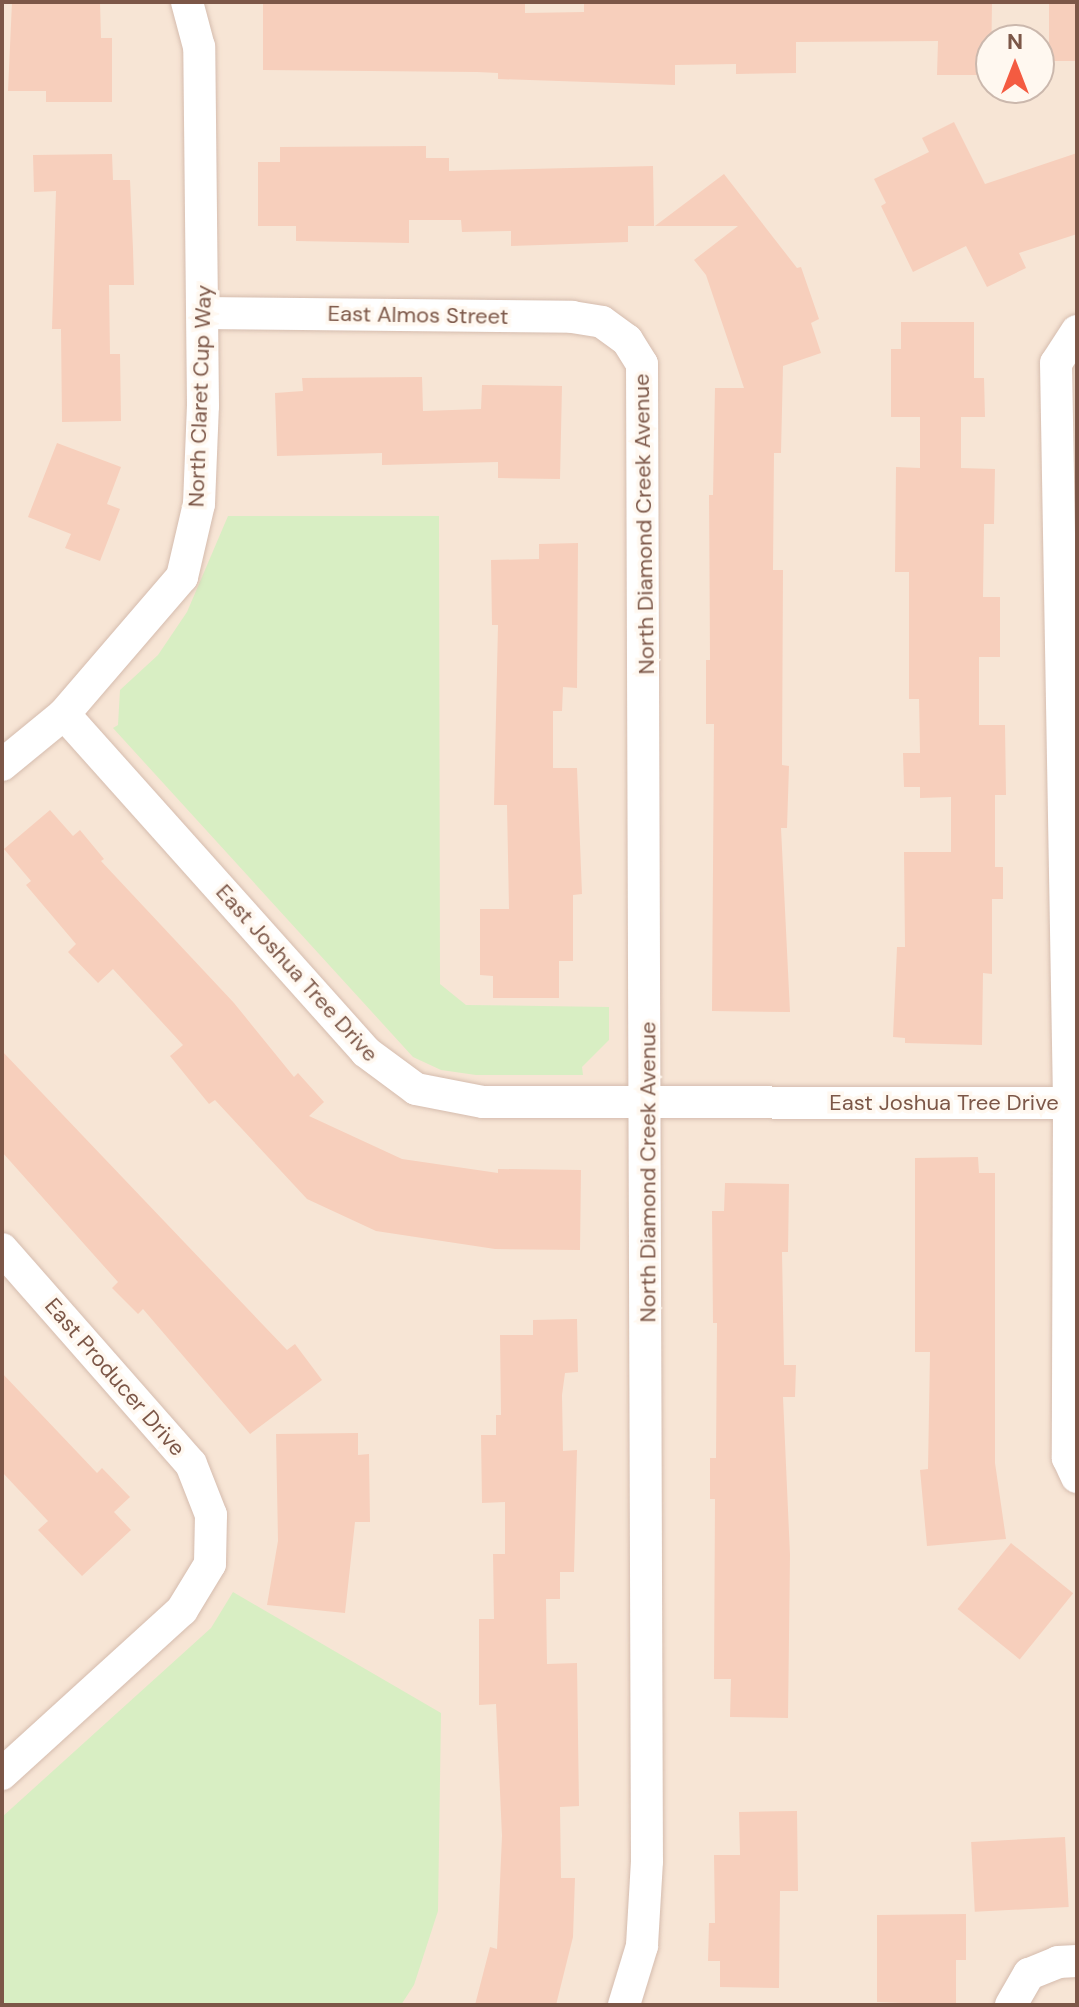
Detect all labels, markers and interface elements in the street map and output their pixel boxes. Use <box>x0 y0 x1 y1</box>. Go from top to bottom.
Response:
north arrow <box>975 24 1055 104</box>
text: N <box>1007 27 1023 56</box>
street label: North Claret Cup Way <box>183 284 217 508</box>
street label: East Almos Street <box>327 300 509 330</box>
street label: North Diamond Creek Avenue <box>628 373 660 675</box>
street label: East Joshua Tree Drive <box>210 879 384 1067</box>
street label: North Diamond Creek Avenue <box>635 1021 661 1323</box>
street label: East Joshua Tree Drive <box>829 1090 1059 1116</box>
street label: East Producer Drive <box>39 1293 191 1461</box>

